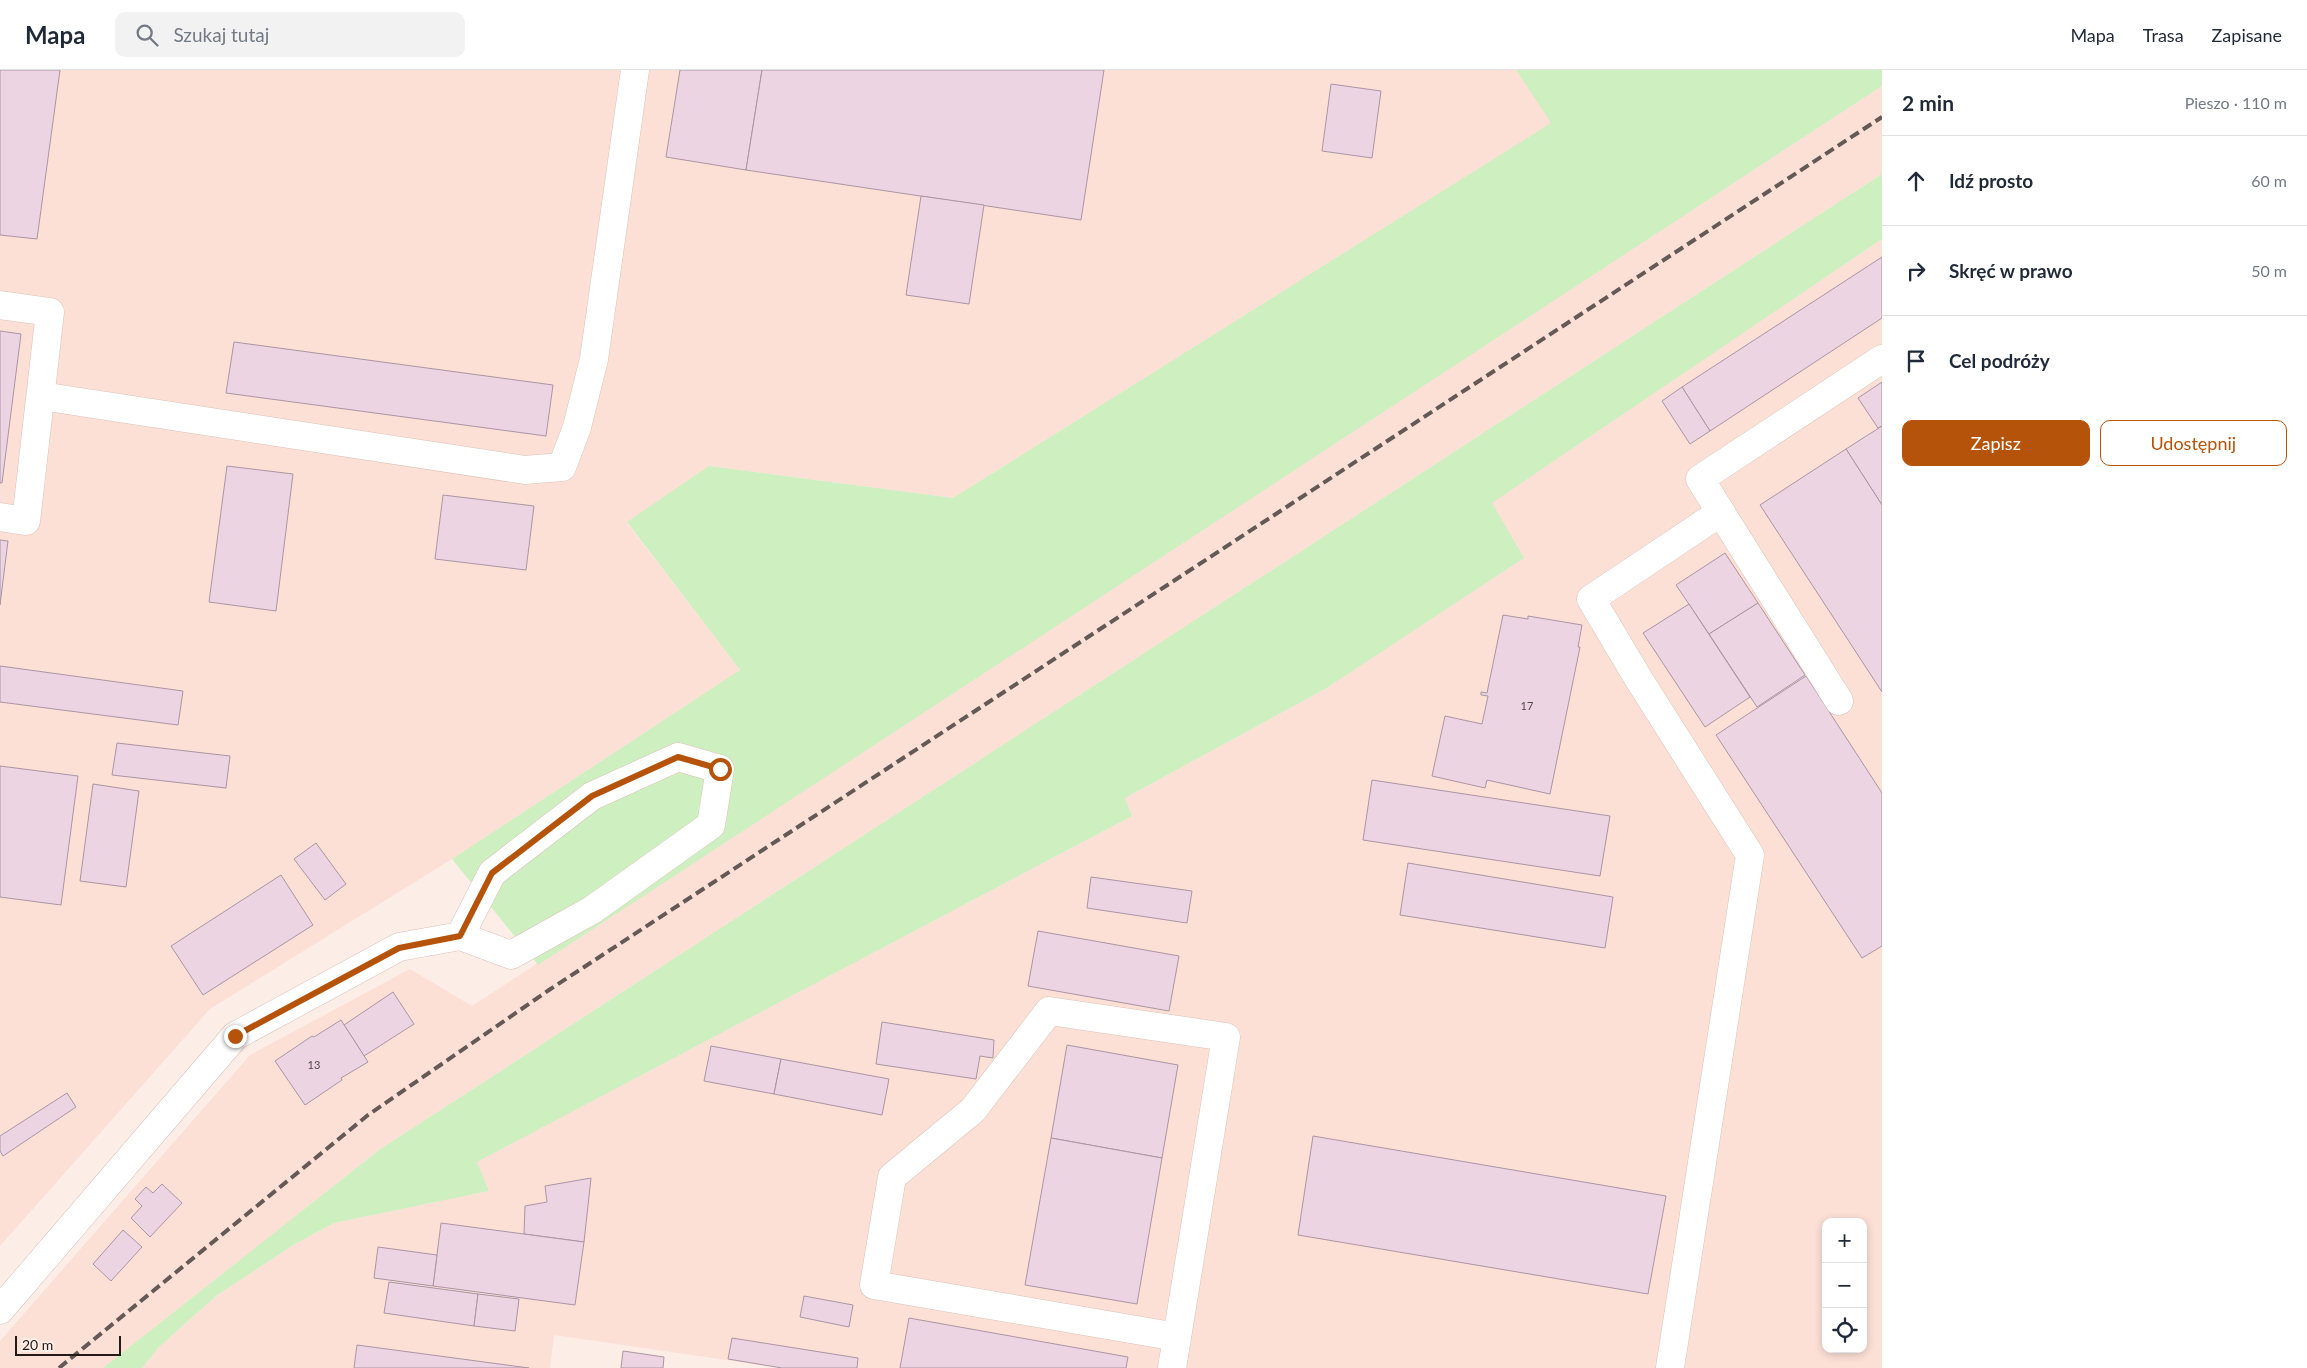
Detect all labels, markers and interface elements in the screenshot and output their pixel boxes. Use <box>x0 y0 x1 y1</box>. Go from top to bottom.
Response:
search box <box>115 12 465 57</box>
text: Mapa <box>25 20 85 49</box>
icon: search <box>133 21 161 49</box>
text: Szukaj tutaj <box>173 23 269 46</box>
text: Mapa <box>2070 24 2115 46</box>
text: Trasa <box>2143 24 2184 46</box>
text: Zapisane <box>2212 24 2282 46</box>
text: 2 min <box>1902 90 1954 115</box>
text: Pieszo · 110 m <box>2185 93 2287 112</box>
icon: ahead <box>1902 167 1930 195</box>
text: Idź prosto <box>1949 169 2033 192</box>
text: 60 m <box>2251 171 2287 190</box>
icon: right <box>1902 257 1930 285</box>
text: Skręć w prawo <box>1949 259 2073 282</box>
text: 50 m <box>2251 261 2287 280</box>
icon: arrive <box>1902 347 1930 375</box>
text: Cel podróży <box>1949 349 2050 372</box>
button: Zapisz <box>1902 420 2090 466</box>
button: Udostępnij <box>2100 420 2287 466</box>
house number: 17 <box>1521 699 1533 712</box>
route start <box>709 758 732 781</box>
route end <box>224 1025 247 1048</box>
house number: 13 <box>308 1058 320 1071</box>
map controls <box>1822 1218 1867 1353</box>
button: + <box>1822 1218 1867 1263</box>
button: − <box>1822 1263 1867 1308</box>
button: locate <box>1822 1308 1867 1353</box>
scale bar <box>15 1333 121 1356</box>
text: 20 m <box>22 1336 53 1353</box>

